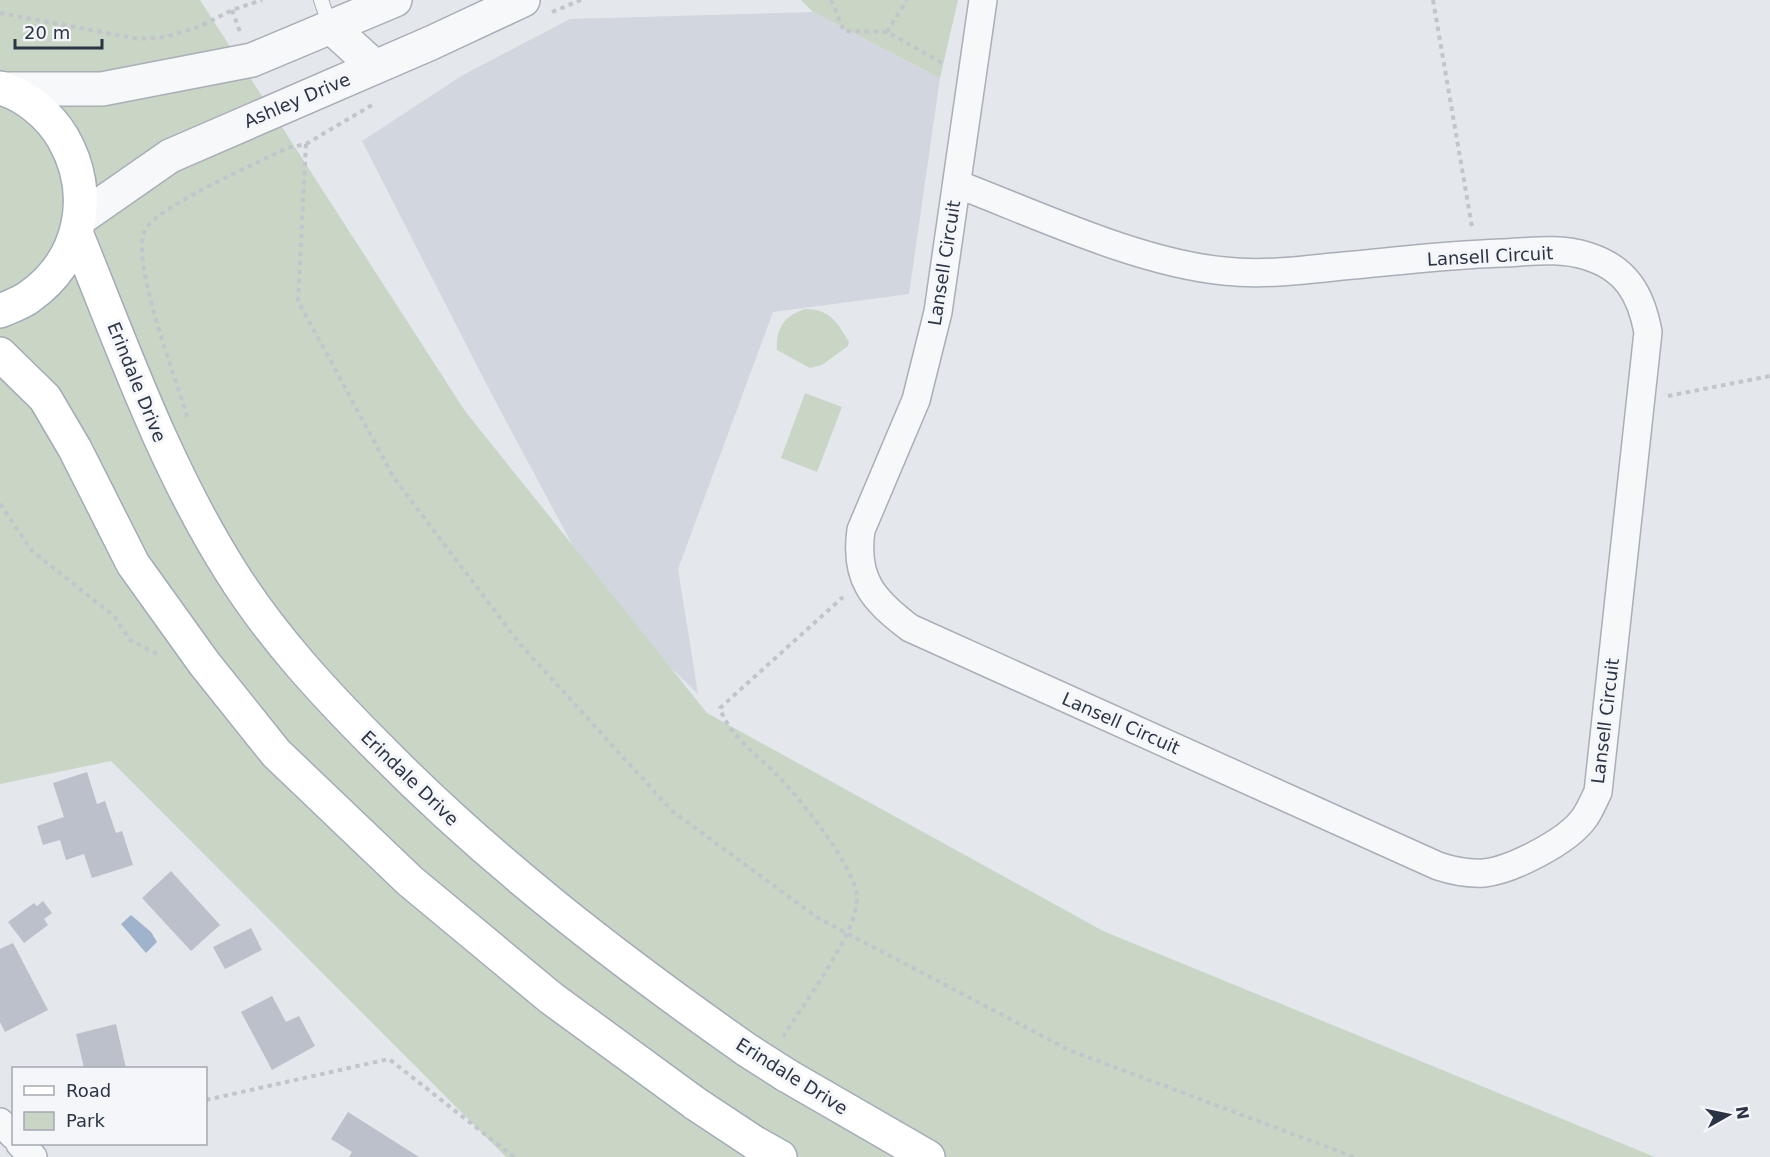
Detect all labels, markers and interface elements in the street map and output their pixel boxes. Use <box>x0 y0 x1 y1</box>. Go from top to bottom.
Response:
scale bar <box>15 12 102 50</box>
text: 20 m <box>24 22 70 43</box>
street label: Ashley Drive <box>241 68 353 132</box>
street label: Lansell Circuit <box>924 199 964 327</box>
street label: Lansell Circuit <box>1426 242 1554 270</box>
street label: Erindale Drive <box>103 319 171 445</box>
street label: Lansell Circuit <box>1587 657 1623 785</box>
street label: Lansell Circuit <box>1059 688 1183 758</box>
street label: Erindale Drive <box>357 726 463 830</box>
street label: Erindale Drive <box>732 1033 852 1119</box>
legend <box>12 1067 207 1145</box>
text: Road <box>66 1080 111 1101</box>
north arrow <box>1698 1085 1758 1145</box>
text: N <box>1732 1105 1753 1121</box>
text: Park <box>66 1110 105 1131</box>

